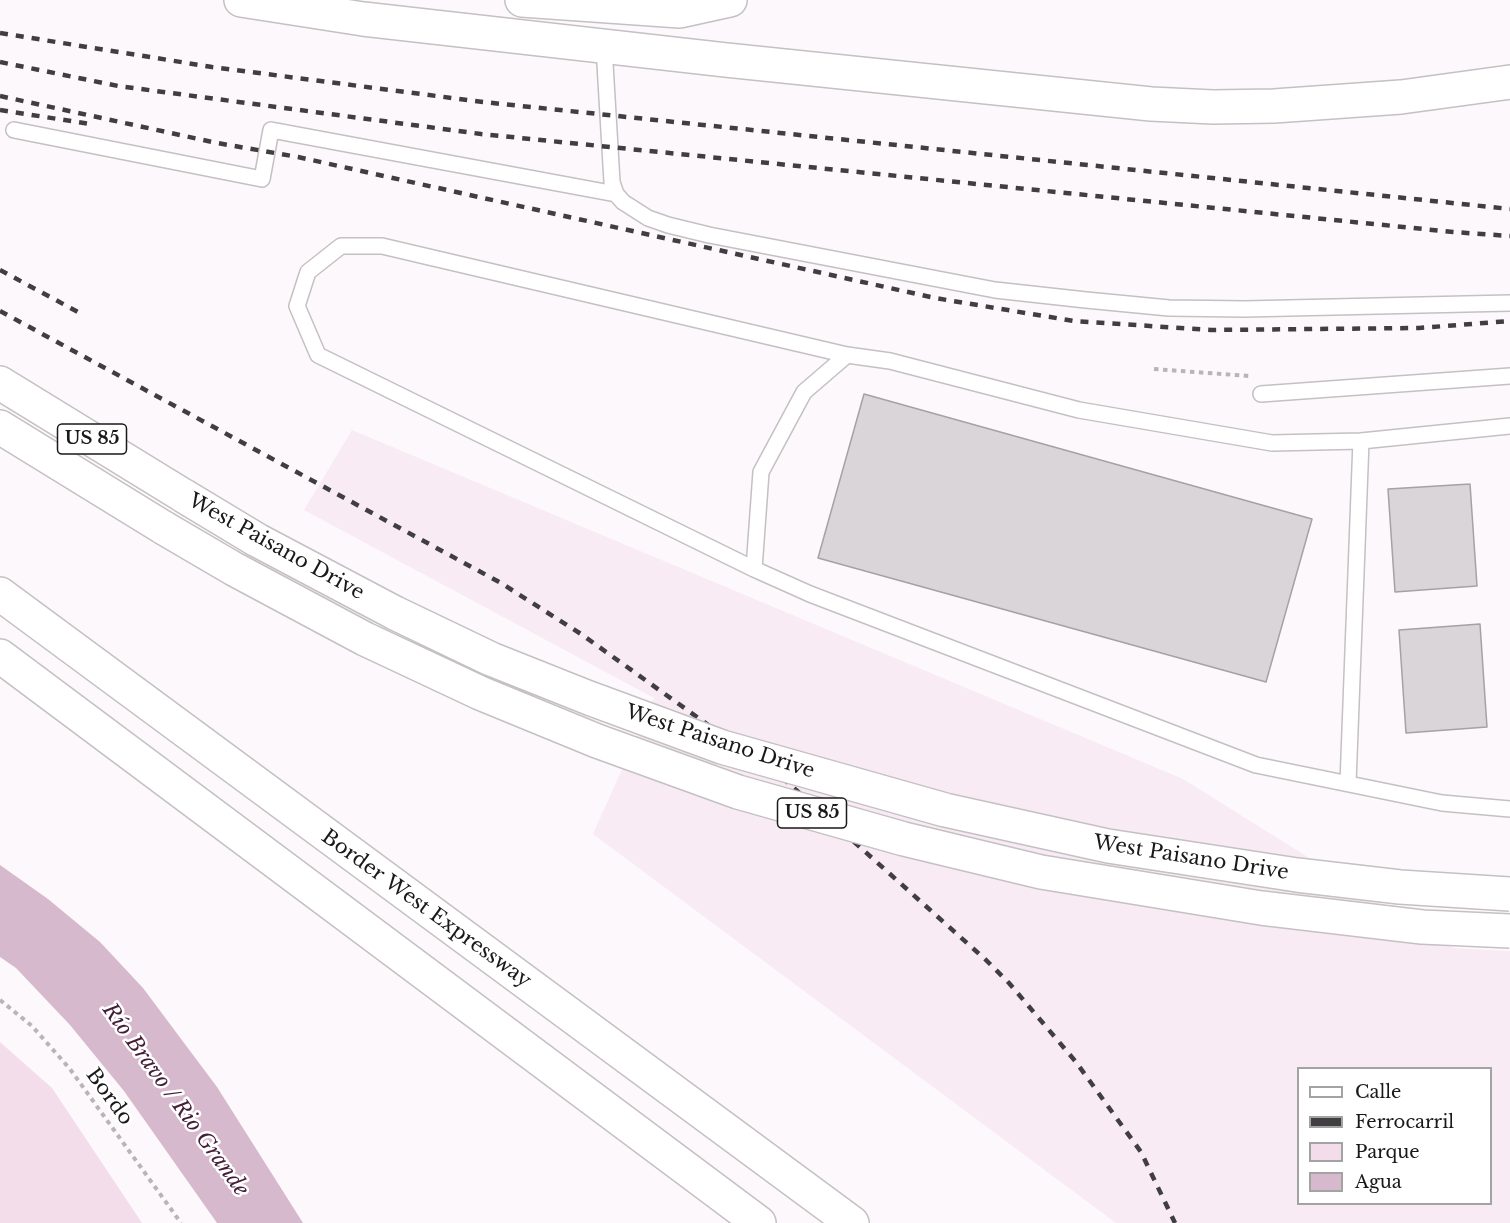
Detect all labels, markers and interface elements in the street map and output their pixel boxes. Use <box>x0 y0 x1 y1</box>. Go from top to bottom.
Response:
road number: US 85 <box>58 424 127 454</box>
street label: West Paisano Drive <box>184 489 368 605</box>
street label: West Paisano Drive <box>623 700 817 784</box>
road number: US 85 <box>778 798 846 828</box>
street label: Border West Expressway <box>317 825 535 993</box>
street label: West Paisano Drive <box>1092 831 1290 885</box>
water label: Río Bravo / Rio Grande <box>97 999 253 1201</box>
street label: Bordo <box>80 1064 138 1130</box>
legend <box>1297 1067 1492 1205</box>
text: Calle <box>1355 1081 1401 1103</box>
text: Ferrocarril <box>1355 1111 1454 1133</box>
text: Parque <box>1355 1141 1420 1163</box>
text: Agua <box>1355 1171 1402 1193</box>

